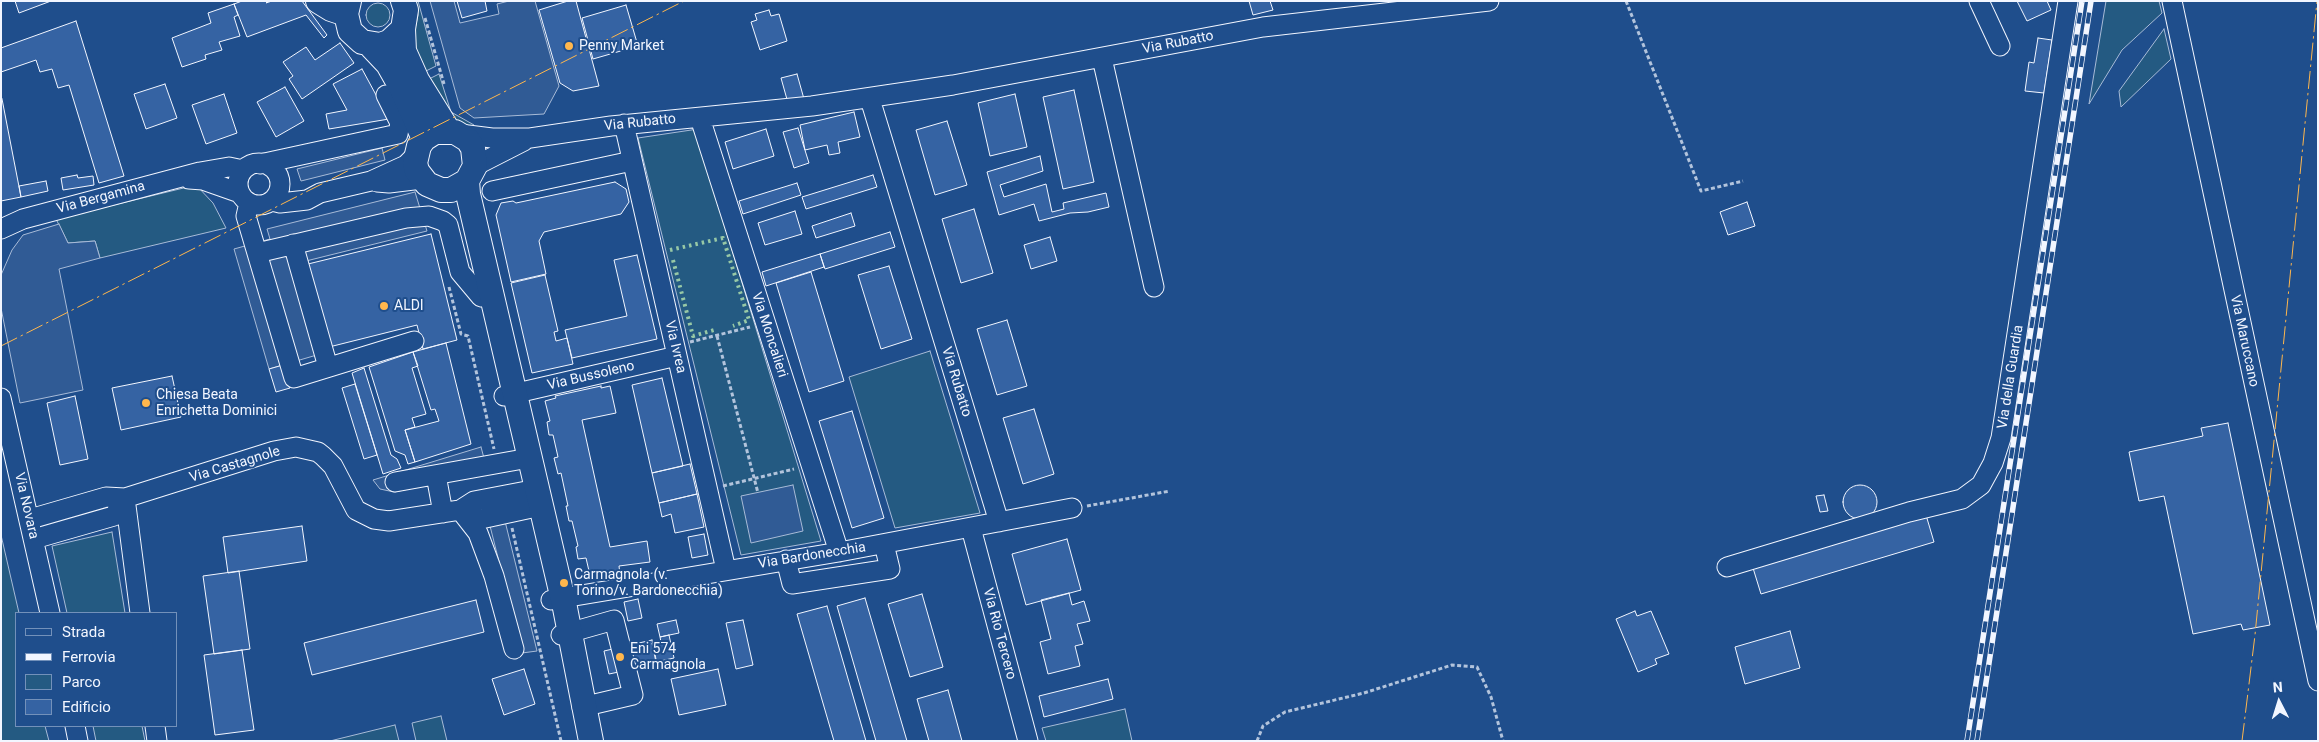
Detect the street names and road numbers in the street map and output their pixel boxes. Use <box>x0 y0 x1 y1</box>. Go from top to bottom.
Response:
street label: Via Rubatto <box>1141 28 1215 58</box>
street label: Via Rubatto <box>603 111 677 135</box>
street label: Via Bergamina <box>55 178 147 218</box>
street label: Via Moncalieri <box>747 290 791 380</box>
street label: Via Maruccano <box>2226 293 2262 389</box>
street label: Via Ivrea <box>661 319 689 375</box>
street label: Via della Guardia <box>1994 324 2028 430</box>
street label: Via Rubatto <box>937 345 975 419</box>
street label: Via Bussoleno <box>546 358 636 394</box>
street label: Via Castagnole <box>188 443 282 487</box>
street label: Via Novara <box>10 471 42 541</box>
street label: Via Bardonecchia <box>757 539 867 573</box>
street label: Via Rio Tercero <box>979 586 1019 682</box>

